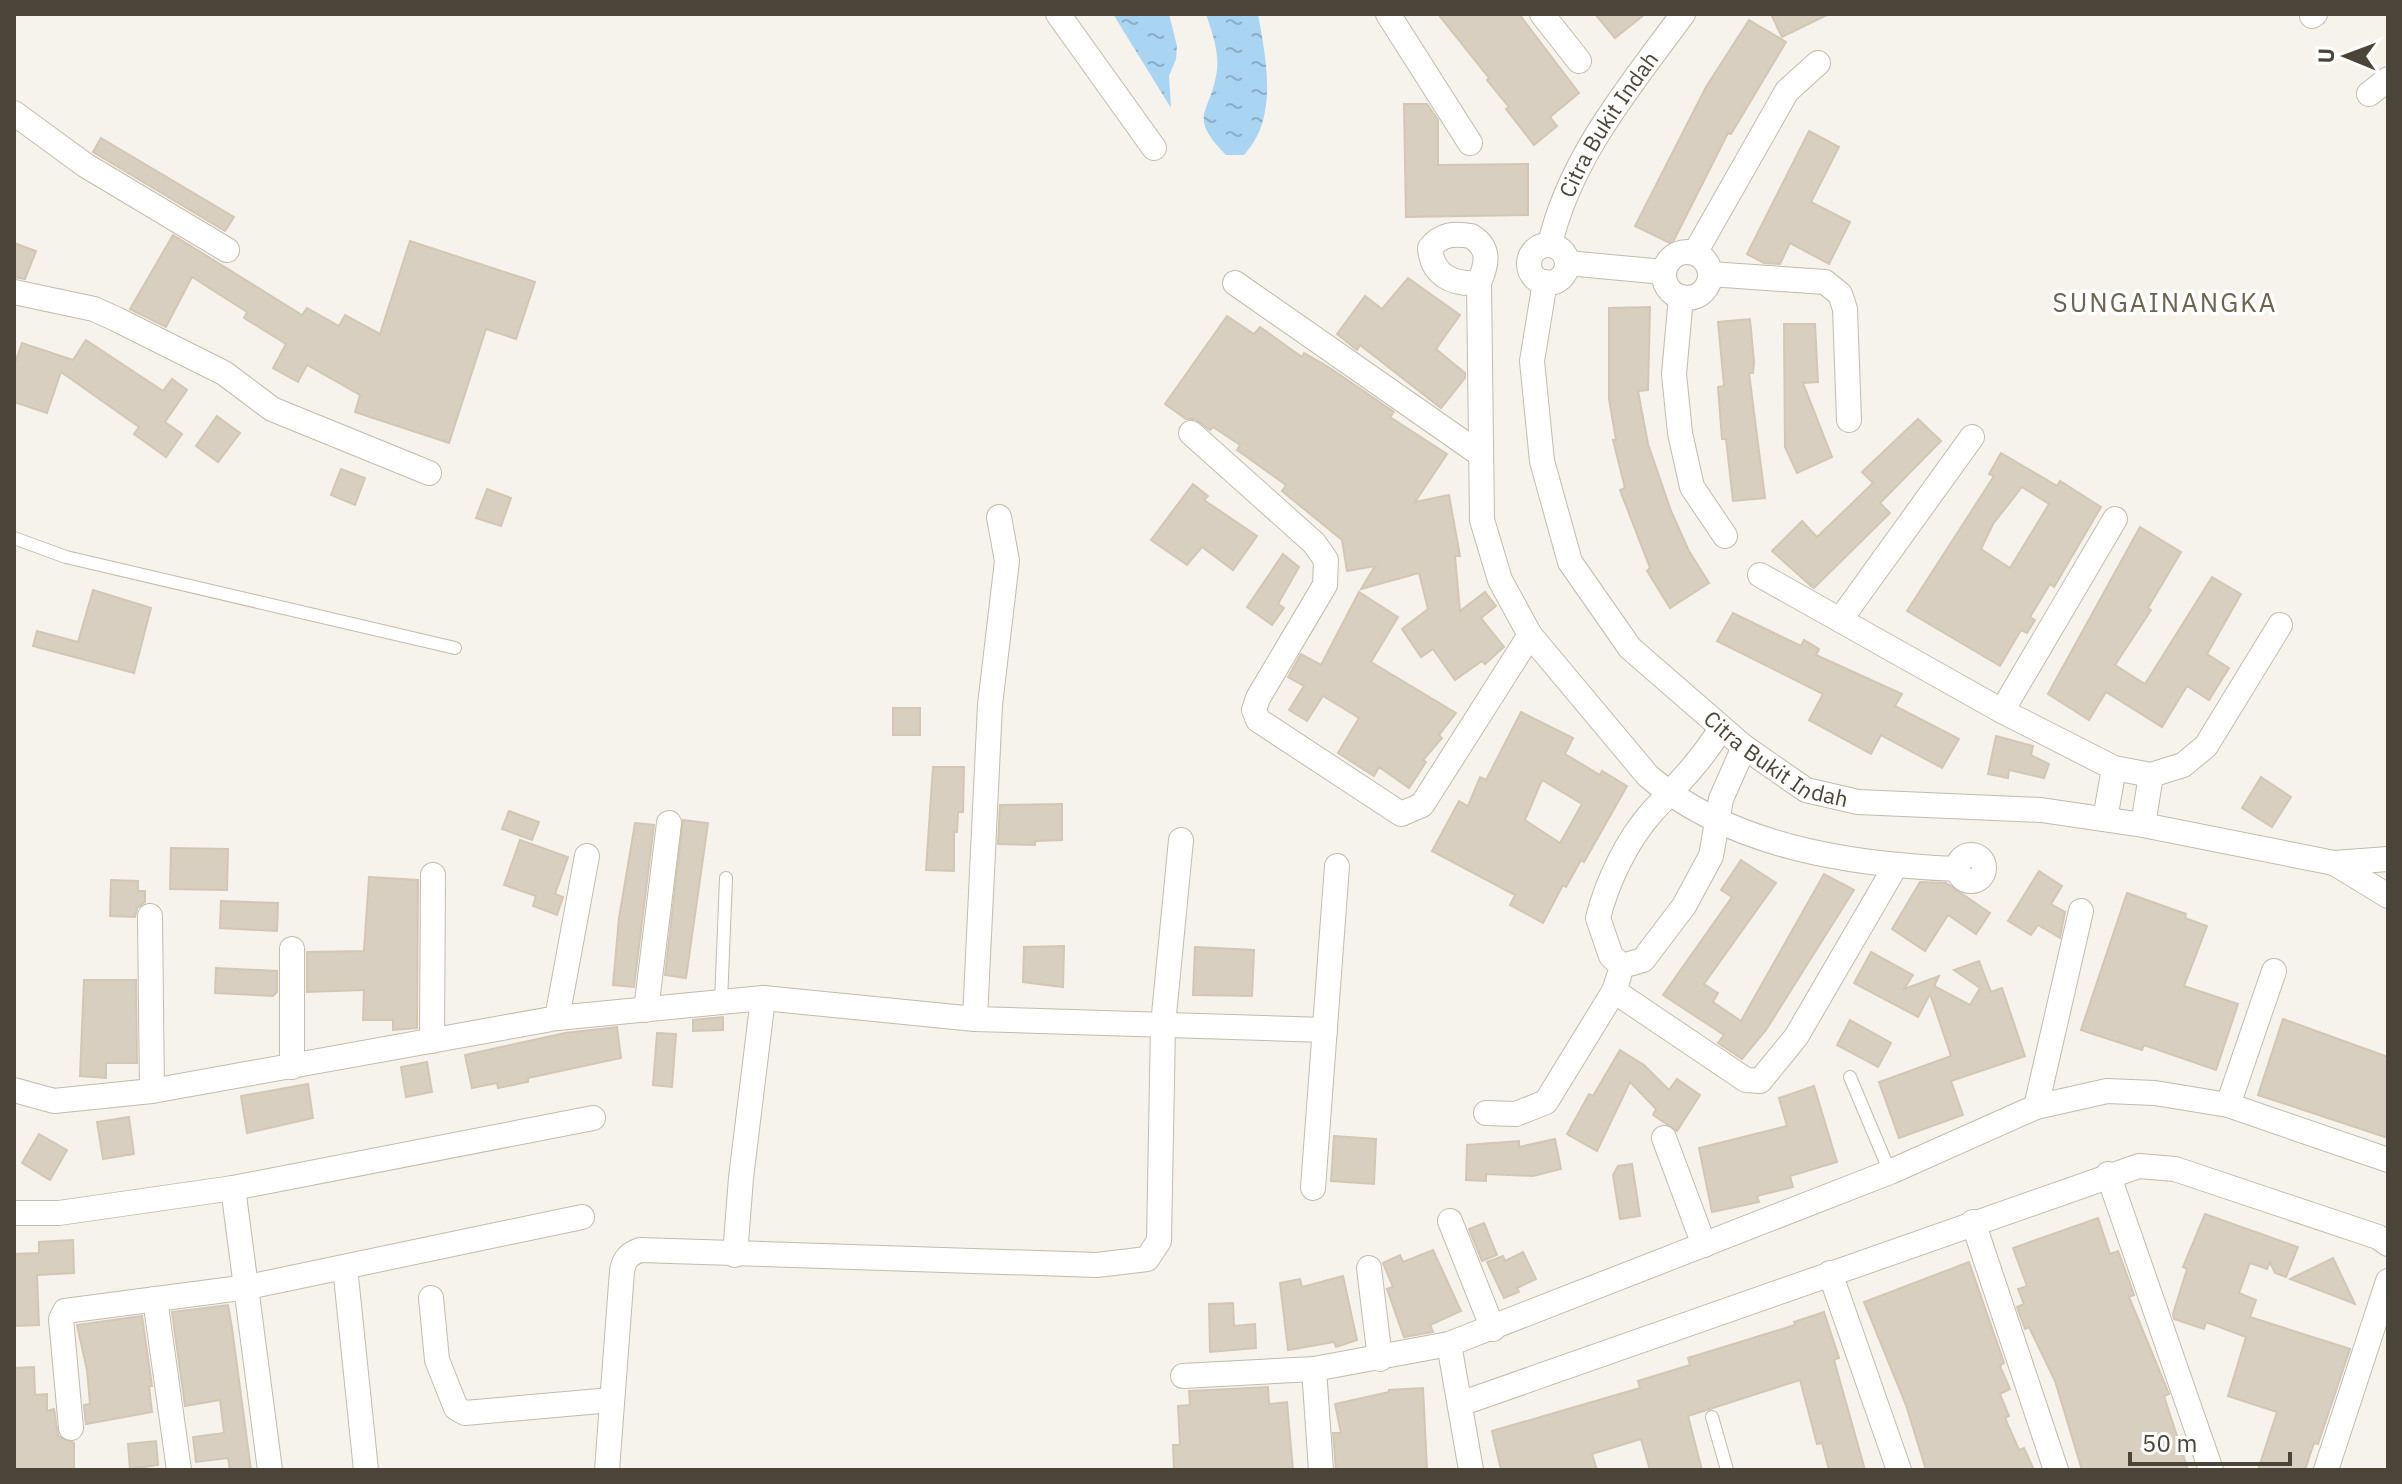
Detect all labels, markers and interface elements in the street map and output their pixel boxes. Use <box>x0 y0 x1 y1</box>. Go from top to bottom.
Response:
north arrow <box>2306 16 2386 96</box>
street label: Citra Bukit Indah <box>1552 45 1664 202</box>
text: U <box>2311 48 2340 64</box>
district label: SUNGAINANGKA <box>2053 285 2277 319</box>
street label: Citra Bukit Indah <box>1698 704 1851 813</box>
scale bar <box>2130 1416 2290 1466</box>
text: 50 m <box>2142 1427 2197 1459</box>

